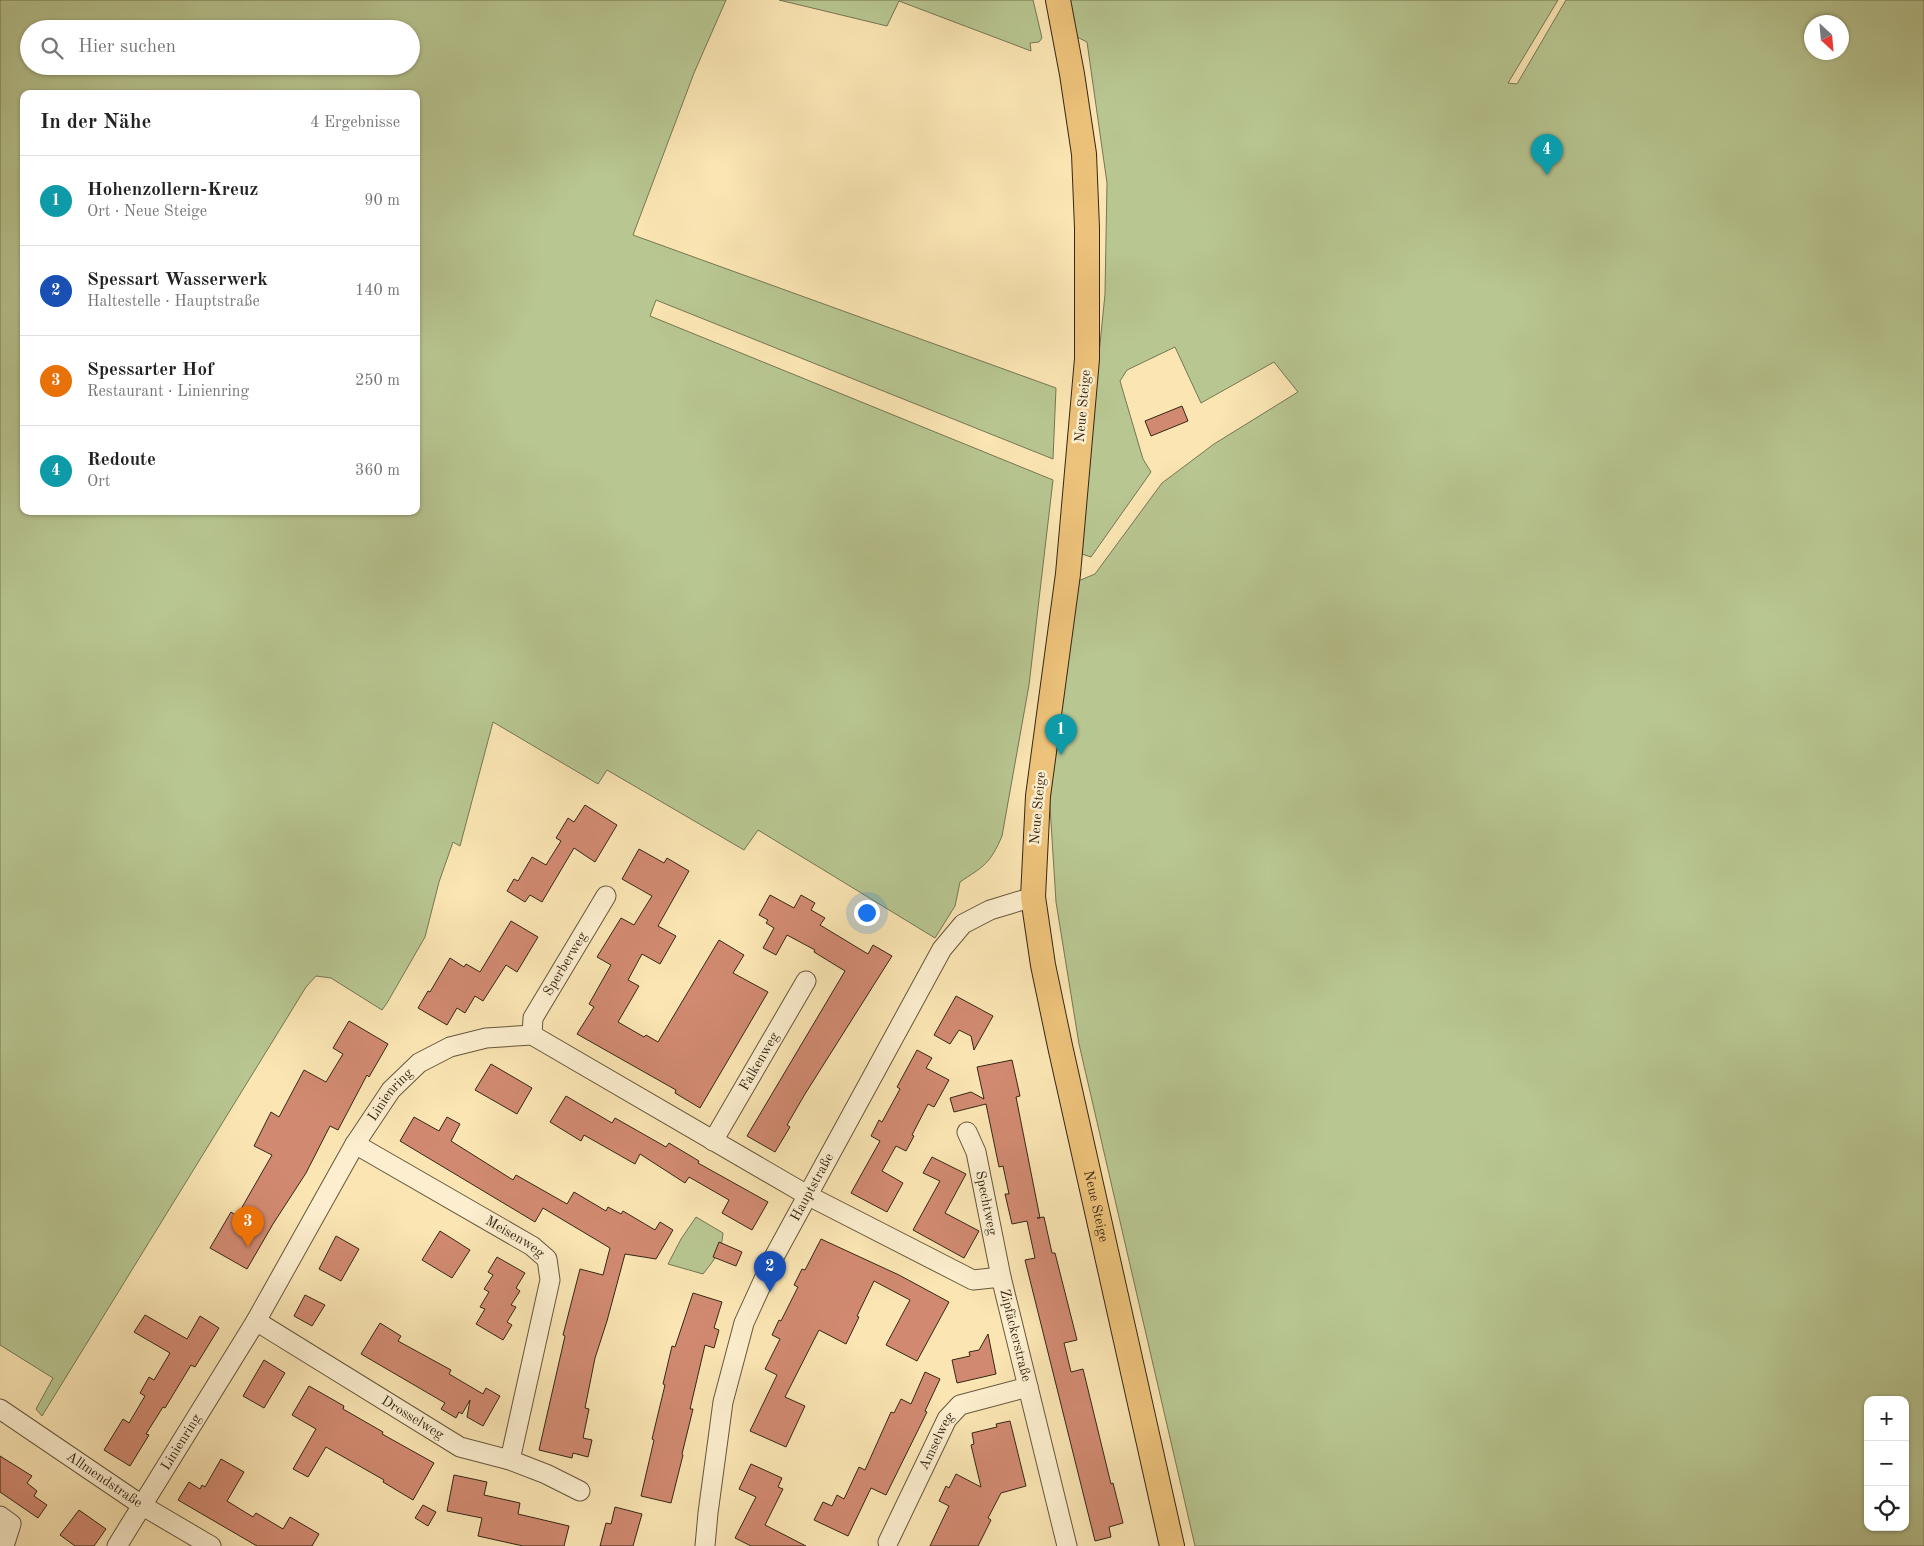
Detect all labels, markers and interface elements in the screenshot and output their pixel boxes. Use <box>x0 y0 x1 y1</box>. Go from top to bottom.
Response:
north arrow <box>1804 15 1849 60</box>
search box <box>20 20 420 75</box>
icon: search <box>38 34 66 62</box>
text: Hier suchen <box>78 38 176 57</box>
text: In der Nähe <box>40 112 151 133</box>
text: 4 Ergebnisse <box>310 115 400 131</box>
pin: 4 <box>1531 134 1563 175</box>
text: Hohenzollern-Kreuz <box>87 181 258 200</box>
text: 1 <box>51 193 61 209</box>
text: 90 m <box>364 193 400 209</box>
text: Ort · Neue Steige <box>87 204 207 220</box>
text: Spessart Wasserwerk <box>87 271 268 290</box>
text: 2 <box>51 283 61 299</box>
text: 140 m <box>355 283 400 299</box>
text: Haltestelle · Hauptstraße <box>87 294 260 310</box>
text: Spessarter Hof <box>87 361 214 380</box>
street label: Neue Steige <box>1073 369 1093 443</box>
text: 3 <box>51 373 61 389</box>
text: 250 m <box>355 373 400 389</box>
text: Restaurant · Linienring <box>87 384 249 400</box>
text: Redoute <box>87 451 156 470</box>
text: 4 <box>51 463 61 479</box>
text: 360 m <box>355 463 400 479</box>
text: Ort <box>87 474 110 490</box>
pin: 1 <box>1045 714 1077 755</box>
street label: Neue Steige <box>1028 771 1048 845</box>
your location <box>854 900 880 926</box>
street label: Sperberweg <box>541 929 590 998</box>
street label: Falkenweg <box>737 1030 782 1093</box>
street label: Linienring <box>365 1066 416 1124</box>
street label: Hauptstraße <box>788 1151 836 1223</box>
street label: Neue Steige <box>1081 1169 1111 1243</box>
street label: Spechtweg <box>973 1170 1000 1237</box>
pin: 3 <box>232 1206 264 1247</box>
street label: Meisenweg <box>483 1214 547 1261</box>
pin: 2 <box>754 1251 786 1292</box>
street label: Zipfäckerstraße <box>997 1288 1033 1383</box>
street label: Drosselweg <box>379 1393 446 1442</box>
map controls <box>1864 1396 1909 1531</box>
button: + <box>1864 1396 1909 1441</box>
street label: Amselweg <box>917 1409 957 1472</box>
street label: Linienring <box>159 1411 204 1473</box>
button: − <box>1864 1441 1909 1486</box>
street label: Allmendstraße <box>64 1449 145 1510</box>
button: locate <box>1864 1486 1909 1531</box>

